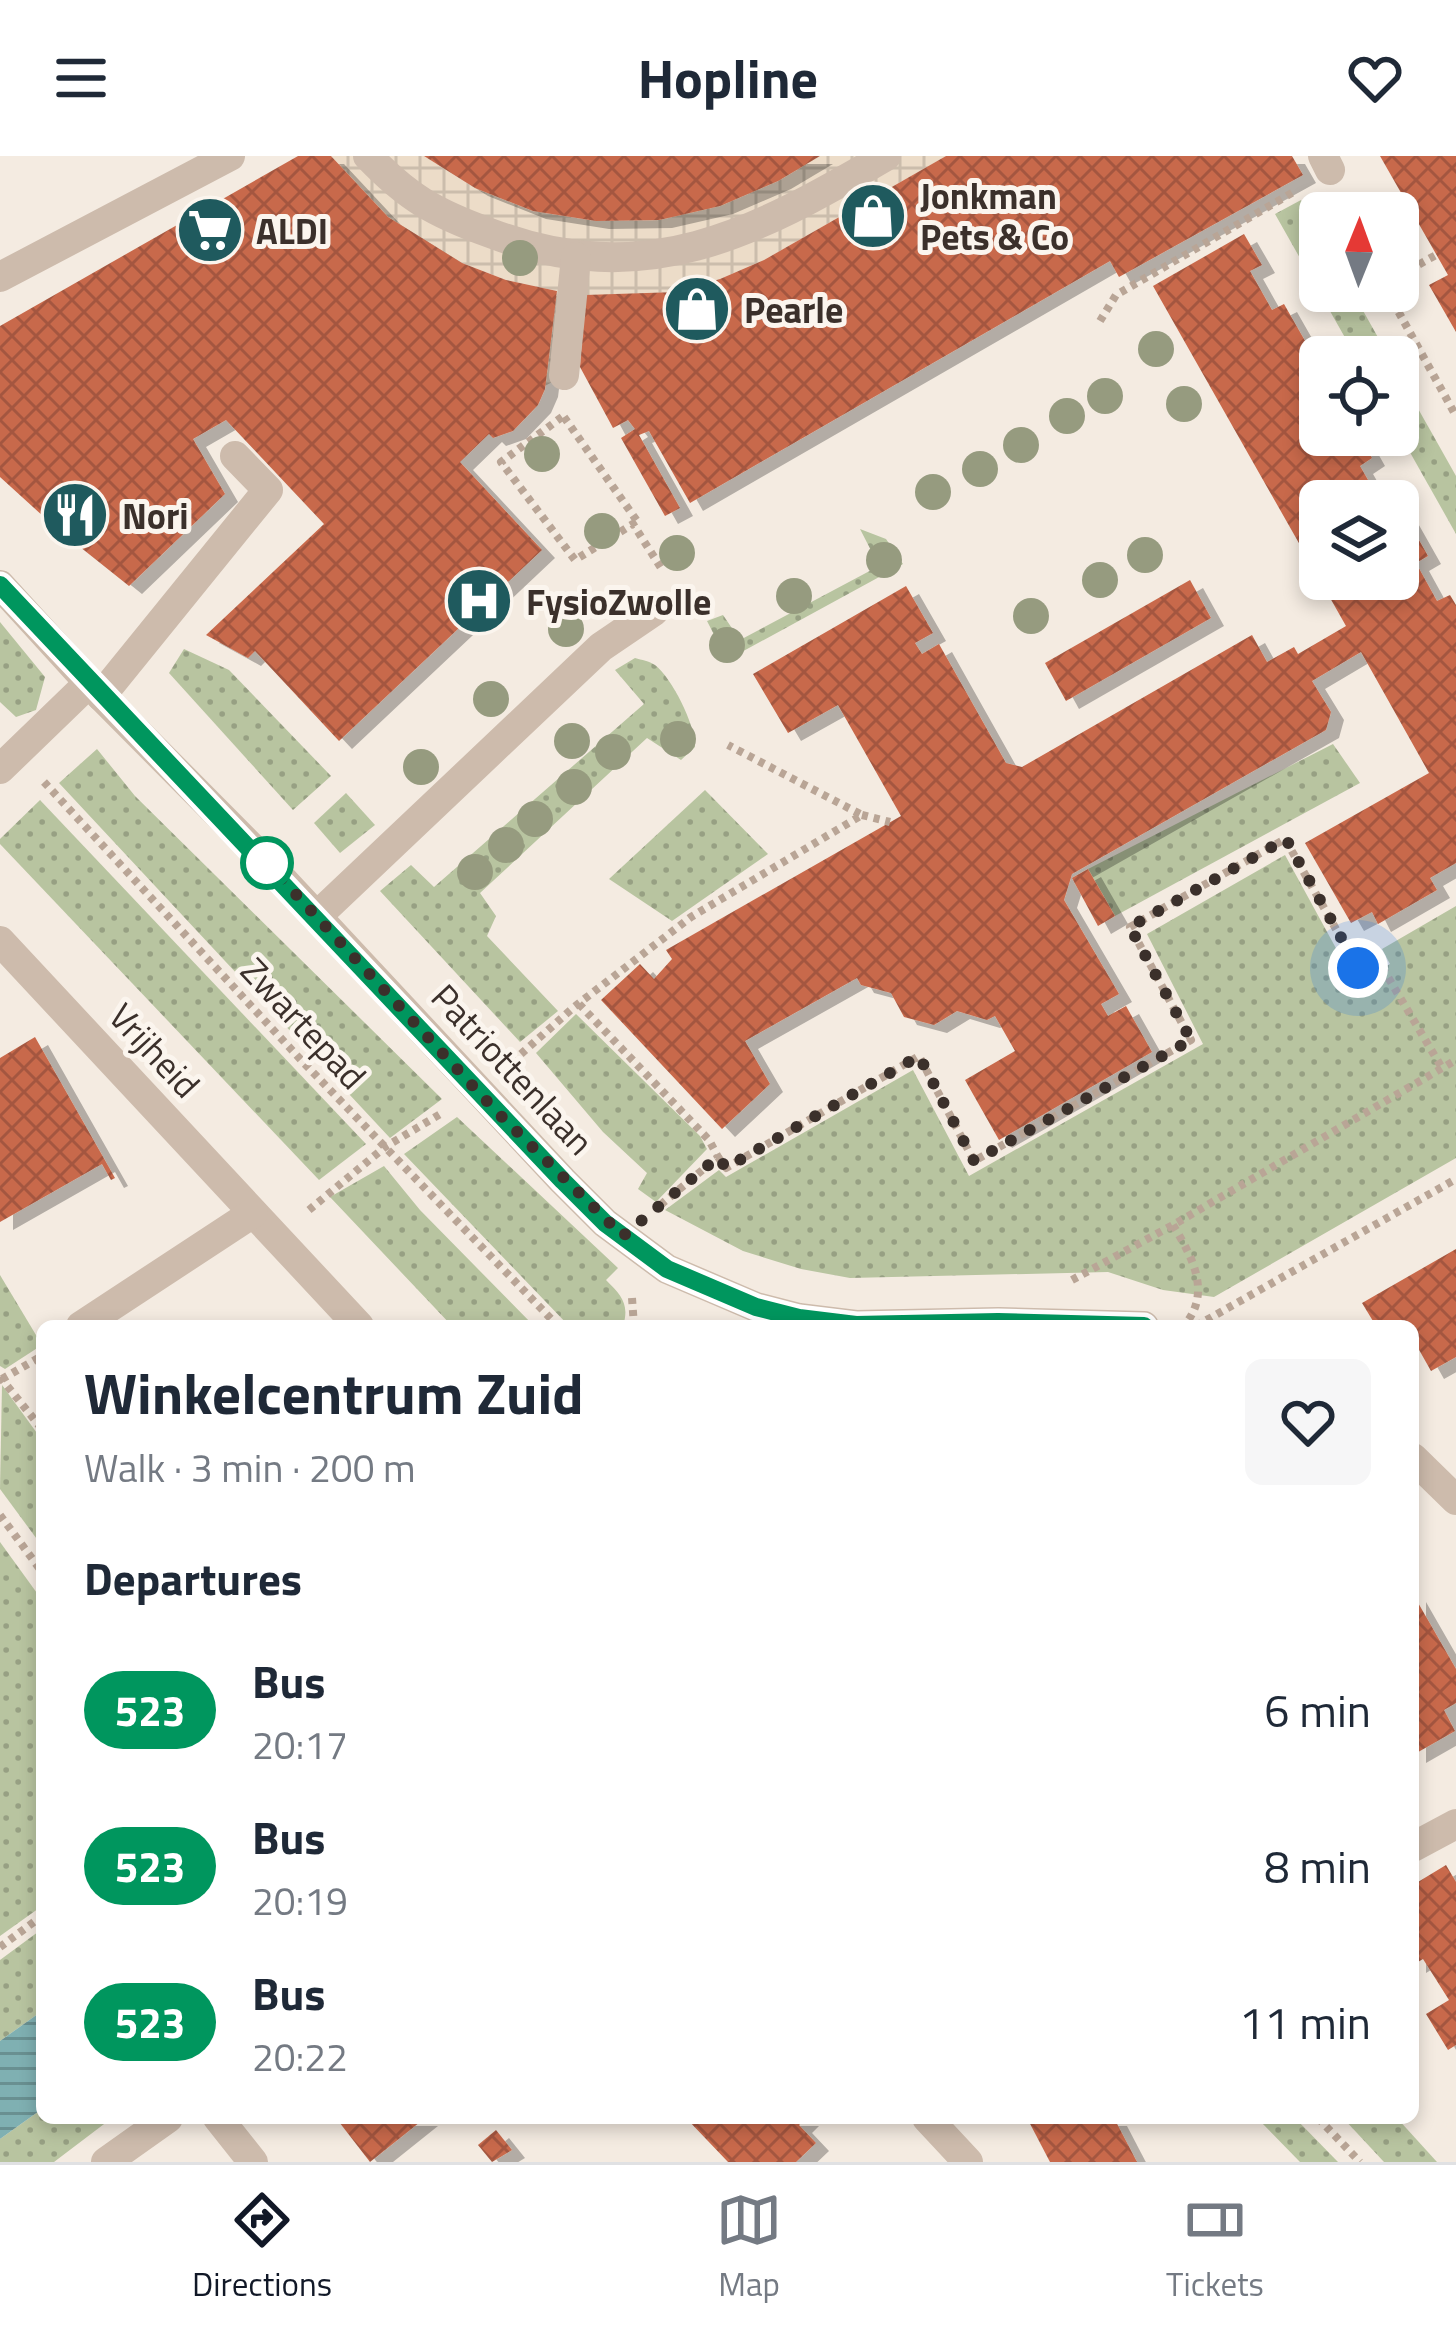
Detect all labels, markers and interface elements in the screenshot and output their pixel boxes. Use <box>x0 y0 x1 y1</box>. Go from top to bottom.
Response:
text: Hopline <box>638 37 818 119</box>
icon: menu <box>48 45 114 111</box>
icon: heart <box>1342 45 1408 111</box>
place label: Jonkman Pets & Co <box>920 168 1069 264</box>
shop icon: Jonkman Pets & Co <box>838 181 908 251</box>
north arrow <box>1299 192 1419 312</box>
map controls <box>1299 192 1419 600</box>
supermarket icon: ALDI <box>175 195 245 265</box>
place label: ALDI <box>256 203 328 258</box>
shop icon: Pearle <box>662 274 732 344</box>
place label: Pearle <box>744 282 843 337</box>
button: locate <box>1299 336 1419 456</box>
restaurant icon: Nori <box>40 480 110 550</box>
button: layers <box>1299 480 1419 600</box>
place label: Nori <box>122 488 189 543</box>
hospital icon: FysioZwolle <box>444 566 514 636</box>
place label: FysioZwolle <box>526 574 711 629</box>
unlabelled marker <box>242 838 292 888</box>
your location <box>1328 938 1388 998</box>
street label: Zwartepad <box>228 944 380 1102</box>
street label: Patriottenlaan <box>419 971 607 1167</box>
street label: Vrijheid <box>96 990 214 1110</box>
text: Winkelcentrum Zuid <box>84 1349 584 1436</box>
button: heart <box>1245 1359 1371 1485</box>
text: Walk · 3 min · 200 m <box>84 1438 416 1497</box>
text: Departures <box>84 1544 302 1612</box>
text: Bus <box>252 1647 326 1715</box>
text: 6 min <box>1264 1676 1371 1744</box>
text: 523 <box>115 1678 185 1742</box>
text: 20:17 <box>252 1715 348 1774</box>
text: Bus <box>252 1803 326 1871</box>
text: 8 min <box>1264 1832 1371 1900</box>
text: 523 <box>115 1834 185 1898</box>
text: 20:19 <box>252 1871 348 1930</box>
text: Bus <box>252 1959 326 2027</box>
text: 11 min <box>1239 1988 1371 2056</box>
text: 523 <box>115 1990 185 2054</box>
text: 20:22 <box>252 2027 348 2086</box>
tab: Directions <box>192 2187 332 2309</box>
tab: Map <box>716 2187 782 2309</box>
tab: Tickets <box>1166 2187 1264 2309</box>

